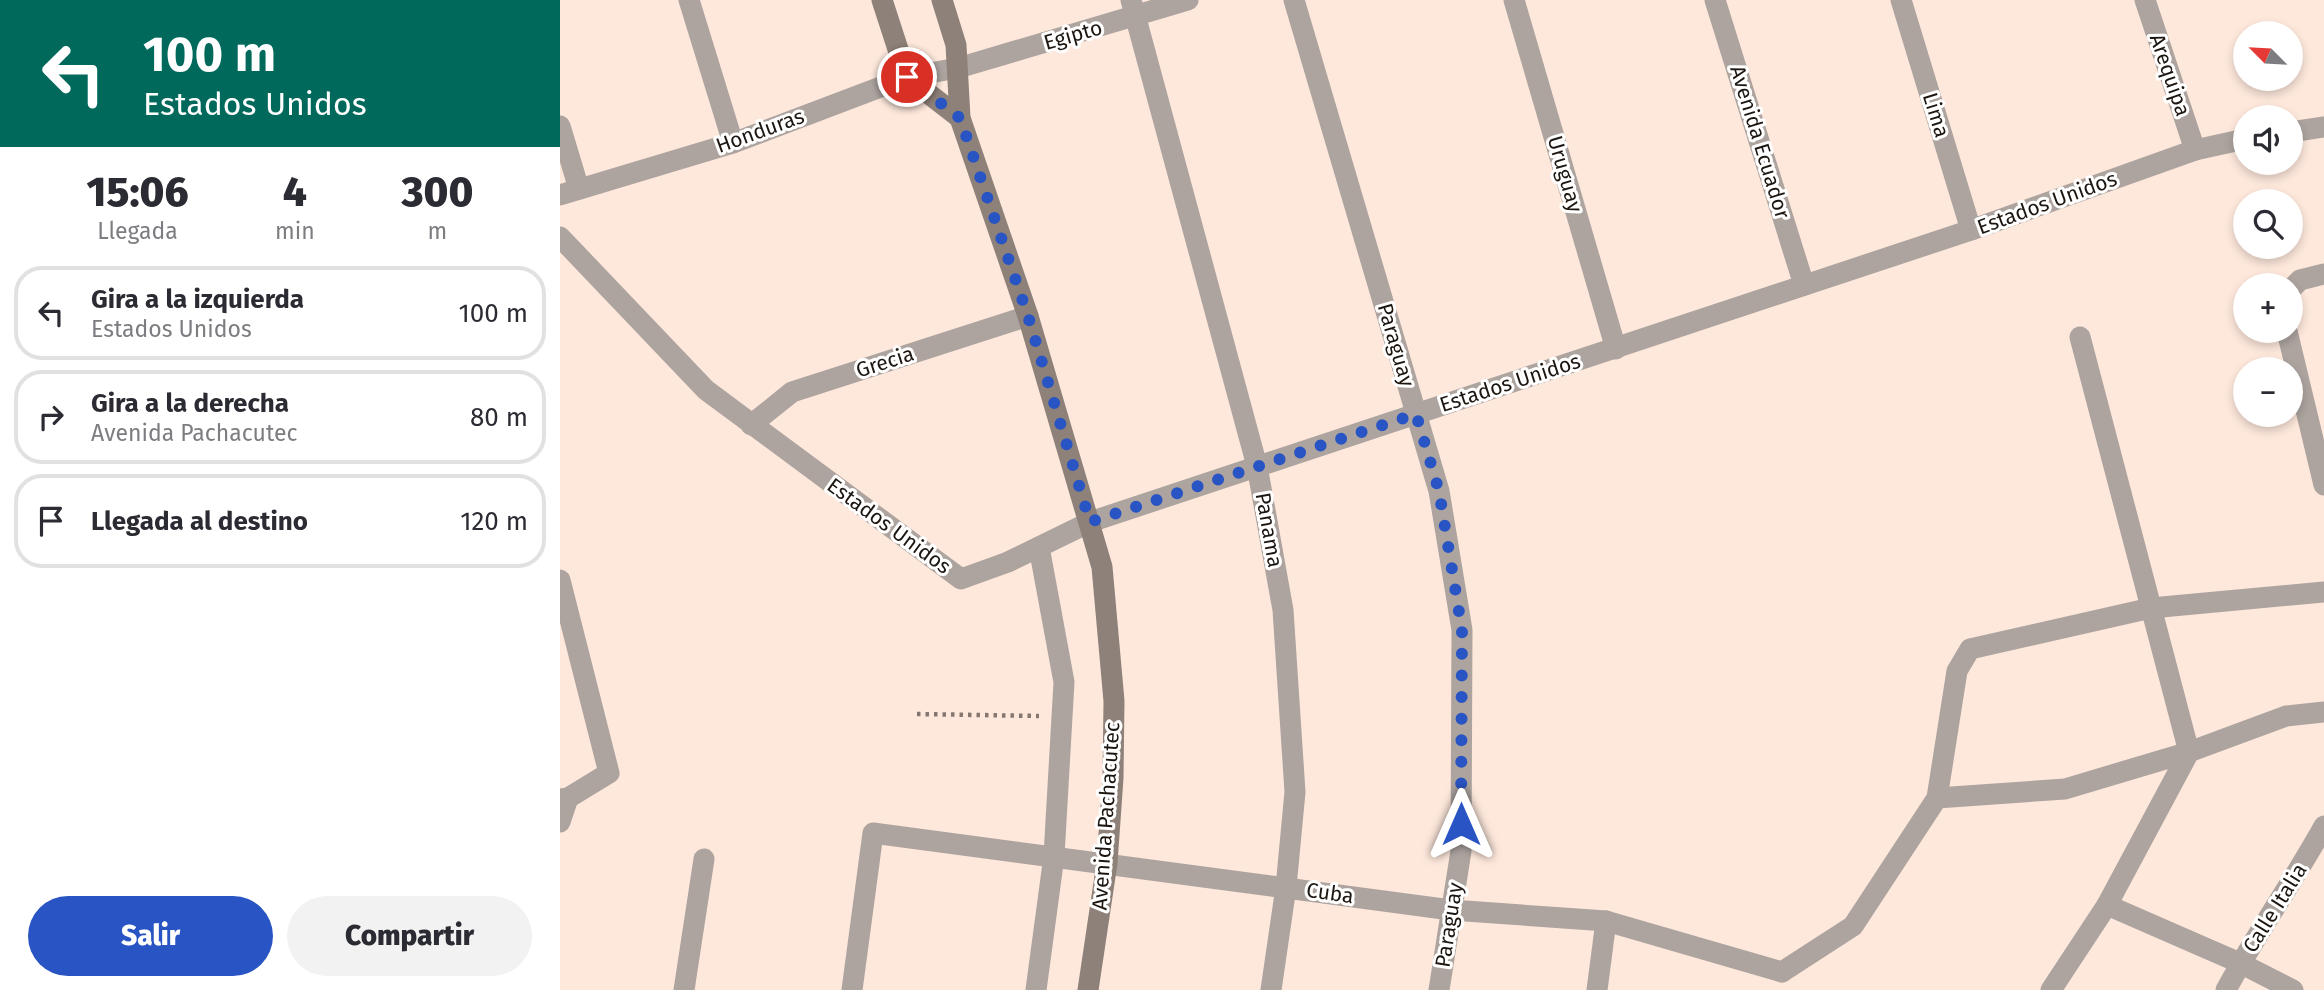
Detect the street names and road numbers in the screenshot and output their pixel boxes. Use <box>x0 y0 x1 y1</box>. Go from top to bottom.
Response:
street label: Egipto <box>1041 14 1105 56</box>
street label: Arequipa <box>2144 30 2196 120</box>
street label: Avenida Ecuador <box>1724 62 1796 222</box>
street label: Lima <box>1917 89 1955 141</box>
street label: Honduras <box>712 103 808 159</box>
street label: Uruguay <box>1542 133 1589 216</box>
street label: Estados Unidos <box>1974 166 2121 240</box>
street label: Paraguay <box>1372 300 1420 390</box>
street label: Grecia <box>853 340 917 384</box>
street label: Estados Unidos <box>1436 348 1584 418</box>
street label: Estados Unidos <box>822 472 956 580</box>
street label: Panama <box>1250 491 1288 569</box>
street label: Avenida Pachacutec <box>1086 721 1126 911</box>
street label: Calle Italia <box>2237 859 2313 957</box>
street label: Cuba <box>1305 877 1355 909</box>
street label: Paraguay <box>1429 880 1469 969</box>

